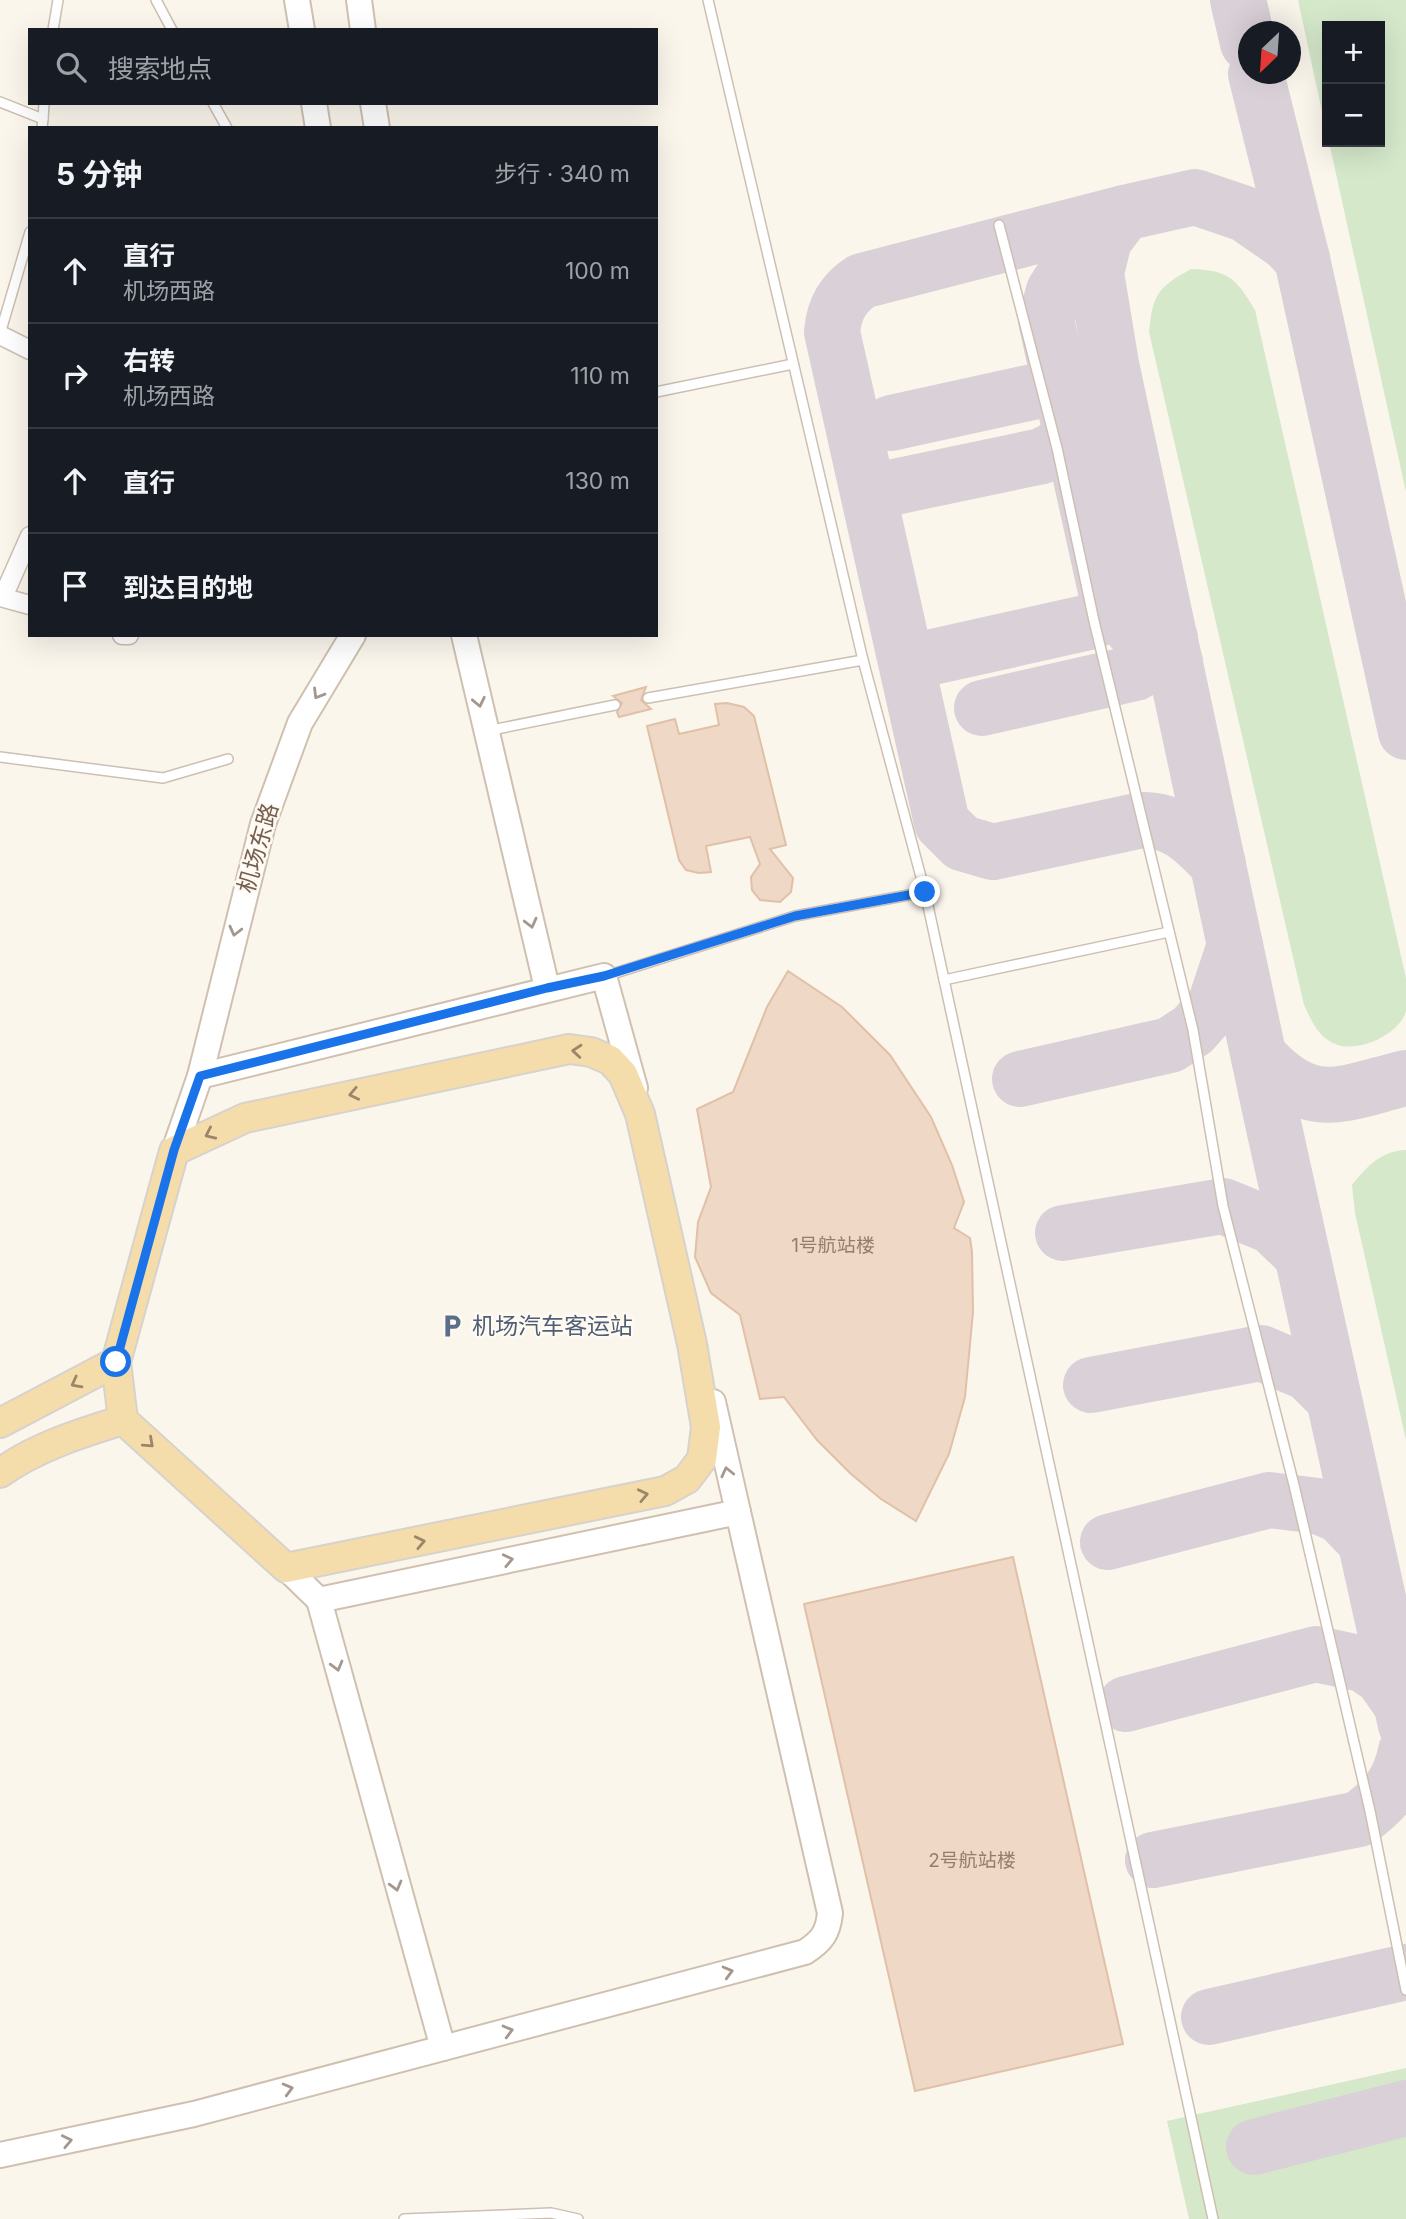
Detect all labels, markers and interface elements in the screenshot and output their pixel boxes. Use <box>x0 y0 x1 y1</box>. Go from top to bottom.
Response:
north arrow <box>1238 21 1301 84</box>
map controls <box>1322 21 1385 147</box>
button: + <box>1322 21 1385 84</box>
search box <box>28 28 658 105</box>
icon: search <box>52 48 90 86</box>
text: 搜索地点 <box>108 53 212 84</box>
button: − <box>1322 84 1385 147</box>
text: 5 分钟 <box>56 156 142 192</box>
text: 步行 · 340 m <box>494 160 630 188</box>
text: 直行 <box>123 240 175 271</box>
icon: ahead <box>56 252 94 290</box>
text: 100 m <box>565 257 630 285</box>
text: 机场西路 <box>123 277 215 305</box>
text: 右转 <box>123 345 175 376</box>
icon: right <box>56 357 94 395</box>
text: 110 m <box>570 362 630 390</box>
text: 机场西路 <box>123 382 215 410</box>
icon: ahead <box>56 462 94 500</box>
text: 直行 <box>123 467 175 498</box>
text: 130 m <box>565 467 630 495</box>
icon: arrive <box>56 567 94 605</box>
text: 到达目的地 <box>123 572 253 603</box>
one-way arrow <box>313 686 326 699</box>
one-way arrow <box>470 696 485 708</box>
street label: 机场东路 <box>232 800 284 896</box>
route end <box>909 876 940 907</box>
one-way arrow <box>523 917 537 929</box>
one-way arrow <box>229 925 243 937</box>
one-way arrow <box>571 1044 582 1059</box>
one-way arrow <box>349 1086 361 1101</box>
one-way arrow <box>204 1126 217 1140</box>
house number: 1号航站楼 <box>791 1234 875 1257</box>
parking icon: 机场汽车客运站 <box>438 1312 466 1340</box>
place label: 机场汽车客运站 <box>472 1312 633 1340</box>
route start <box>100 1346 131 1377</box>
one-way arrow <box>71 1375 83 1388</box>
one-way arrow <box>141 1435 154 1447</box>
one-way arrow <box>721 1466 736 1478</box>
one-way arrow <box>637 1489 649 1504</box>
one-way arrow <box>414 1535 426 1550</box>
one-way arrow <box>502 1554 514 1569</box>
one-way arrow <box>329 1660 343 1672</box>
house number: 2号航站楼 <box>928 1849 1016 1872</box>
one-way arrow <box>388 1879 403 1891</box>
one-way arrow <box>722 1966 734 1980</box>
one-way arrow <box>502 2024 514 2039</box>
one-way arrow <box>282 2083 294 2097</box>
one-way arrow <box>61 2134 73 2149</box>

